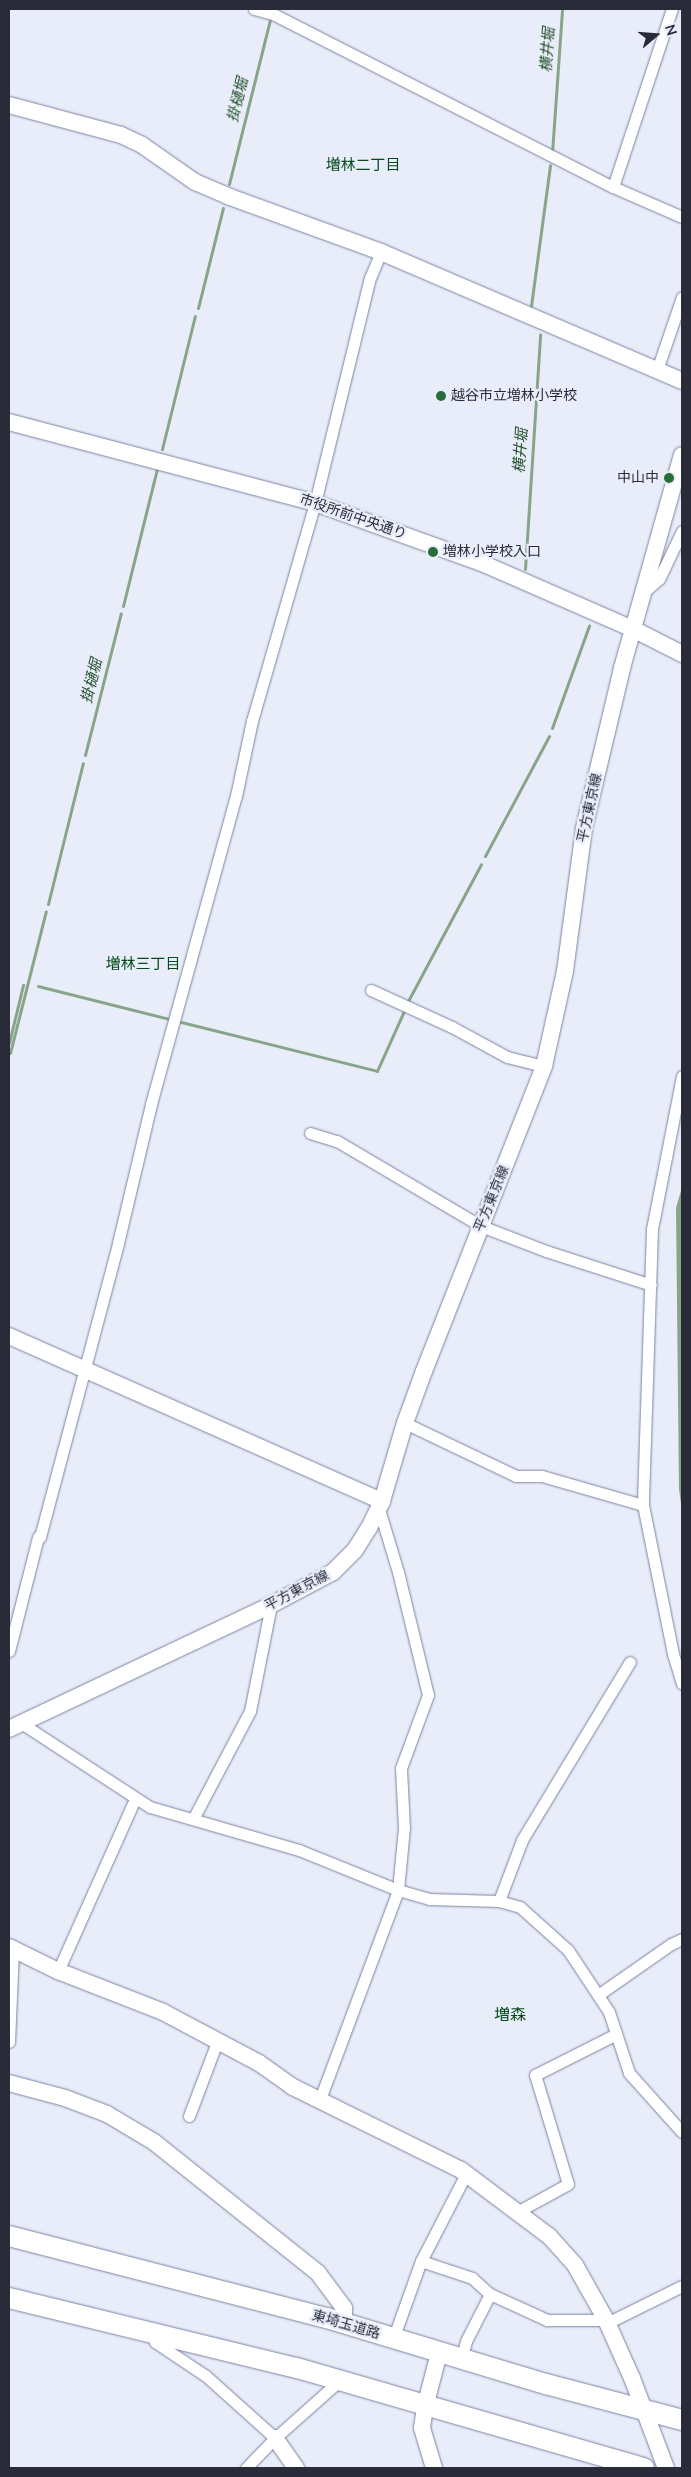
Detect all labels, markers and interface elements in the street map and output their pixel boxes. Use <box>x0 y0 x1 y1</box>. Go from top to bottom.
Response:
north arrow <box>631 10 681 60</box>
text: N <box>660 22 681 38</box>
water label: 横井堀 <box>537 27 559 73</box>
water label: 掛樋堀 <box>224 76 252 124</box>
district label: 増林二丁目 <box>326 157 400 175</box>
place label: 越谷市立増林小学校 <box>451 388 577 404</box>
marker: 越谷市立増林小学校 <box>435 390 447 402</box>
water label: 横井堀 <box>510 428 532 474</box>
place label: 中山中 <box>617 470 659 486</box>
marker: 中山中 <box>663 472 675 484</box>
street label: 市役所前中央通り <box>297 491 409 543</box>
place label: 増林小学校入口 <box>443 544 541 560</box>
marker: 増林小学校入口 <box>427 546 439 558</box>
water label: 掛樋堀 <box>78 657 106 705</box>
street label: 平方東京線 <box>575 772 605 844</box>
district label: 増林三丁目 <box>106 956 180 974</box>
street label: 平方東京線 <box>471 1163 513 1235</box>
street label: 平方東京線 <box>262 1567 332 1615</box>
district label: 増森 <box>494 2005 526 2025</box>
street label: 東埼玉道路 <box>310 2307 382 2343</box>

